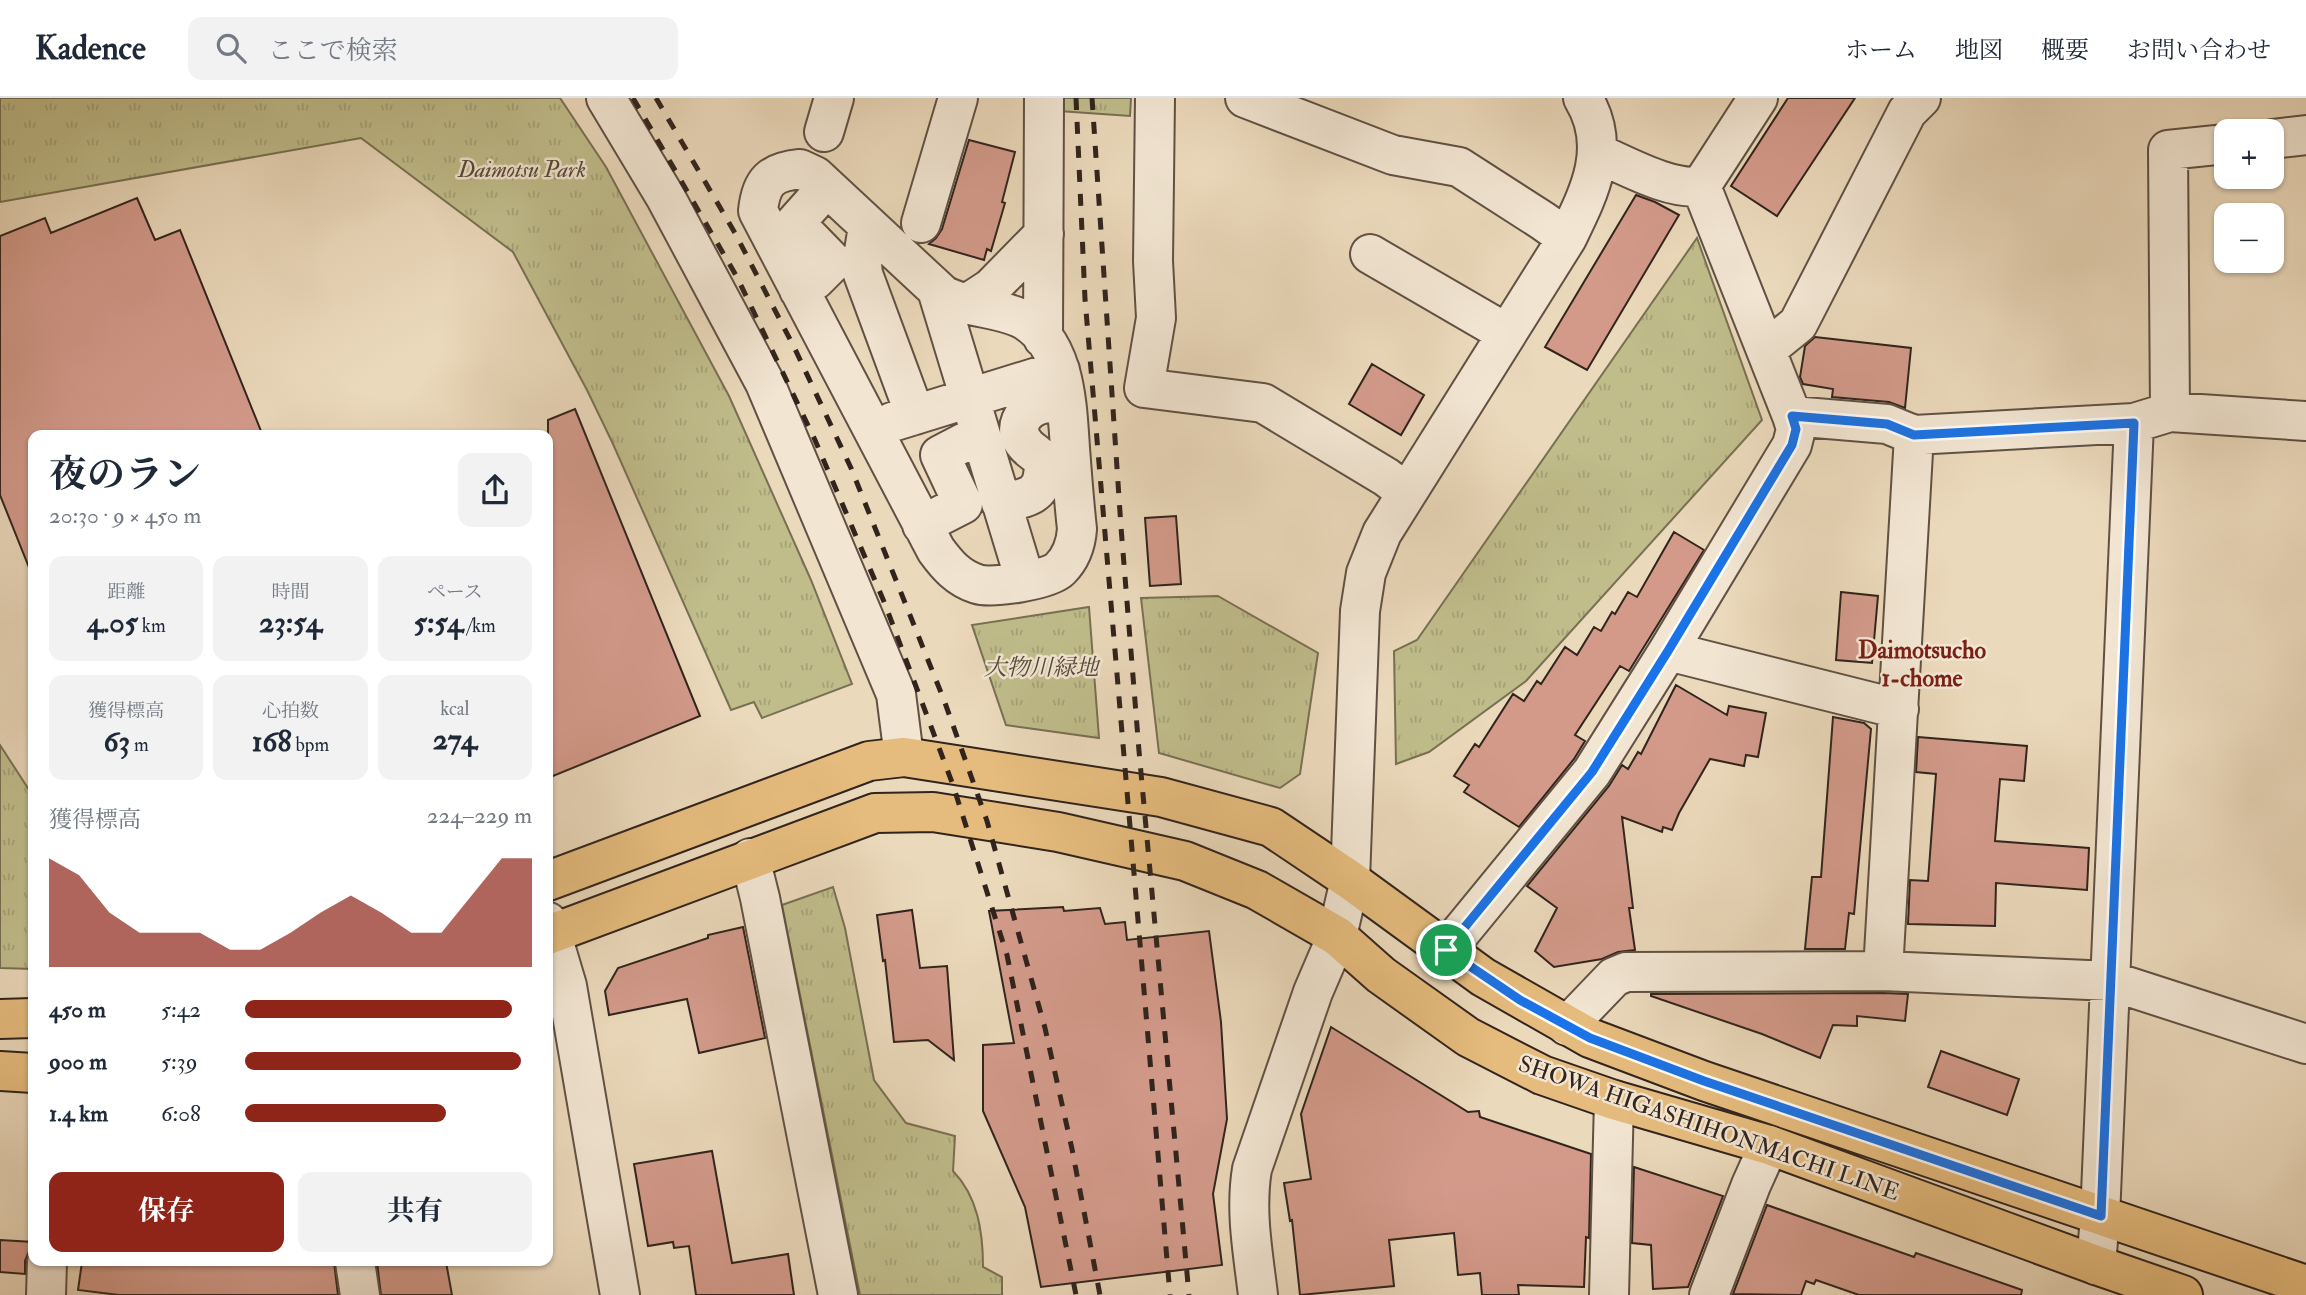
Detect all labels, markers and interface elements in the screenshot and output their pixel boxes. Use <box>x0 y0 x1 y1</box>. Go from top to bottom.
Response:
search box <box>188 17 678 80</box>
text: Kadence <box>35 28 146 69</box>
icon: search <box>212 29 250 67</box>
text: ここで検索 <box>268 35 398 67</box>
text: ホーム <box>1845 35 1917 66</box>
text: 地図 <box>1955 35 2003 66</box>
text: 概要 <box>2041 35 2089 66</box>
text: お問い合わせ <box>2127 35 2271 66</box>
map controls <box>2214 119 2284 273</box>
button: + <box>2214 119 2284 189</box>
park label: Daimotsu Park <box>457 155 586 184</box>
button: − <box>2214 203 2284 273</box>
text: 夜のラン <box>49 451 201 499</box>
button: share <box>458 453 532 527</box>
text: 20:30 · 9 × 450 m <box>49 501 201 530</box>
text: 距離 <box>107 580 145 604</box>
text: 時間 <box>271 580 310 604</box>
text: ペース <box>427 580 483 604</box>
text: 4.05 <box>87 604 138 641</box>
text: 23:54 <box>259 604 322 641</box>
text: 5:54 <box>414 604 463 641</box>
text: km <box>138 614 166 638</box>
text: /km <box>463 614 496 638</box>
district label: Daimotsucho 1-chome <box>1858 635 1987 694</box>
park label: 大物川緑地 <box>984 653 1102 682</box>
text: kcal <box>440 697 469 721</box>
text: 獲得標高 <box>88 699 164 723</box>
text: 心拍数 <box>262 699 319 723</box>
text: 274 <box>433 721 477 758</box>
text: 63 <box>103 723 130 760</box>
text: 168 <box>252 723 292 760</box>
text: m <box>130 733 149 757</box>
text: bpm <box>292 733 329 757</box>
text: 224–229 m <box>427 801 532 830</box>
text: 獲得標高 <box>49 805 141 834</box>
pin <box>1416 920 1476 980</box>
icon: arrive <box>1427 931 1465 969</box>
text: 450 m <box>49 995 106 1024</box>
text: 5:42 <box>161 995 201 1024</box>
text: 900 m <box>49 1047 107 1076</box>
text: 5:39 <box>161 1047 197 1076</box>
street label: SHOWA HIGASHIHONMACHI LINE <box>1515 1049 1903 1207</box>
text: 1.4 km <box>49 1099 108 1128</box>
text: 6:08 <box>161 1099 201 1128</box>
button: 保存 <box>49 1172 284 1252</box>
button: 共有 <box>298 1172 532 1252</box>

